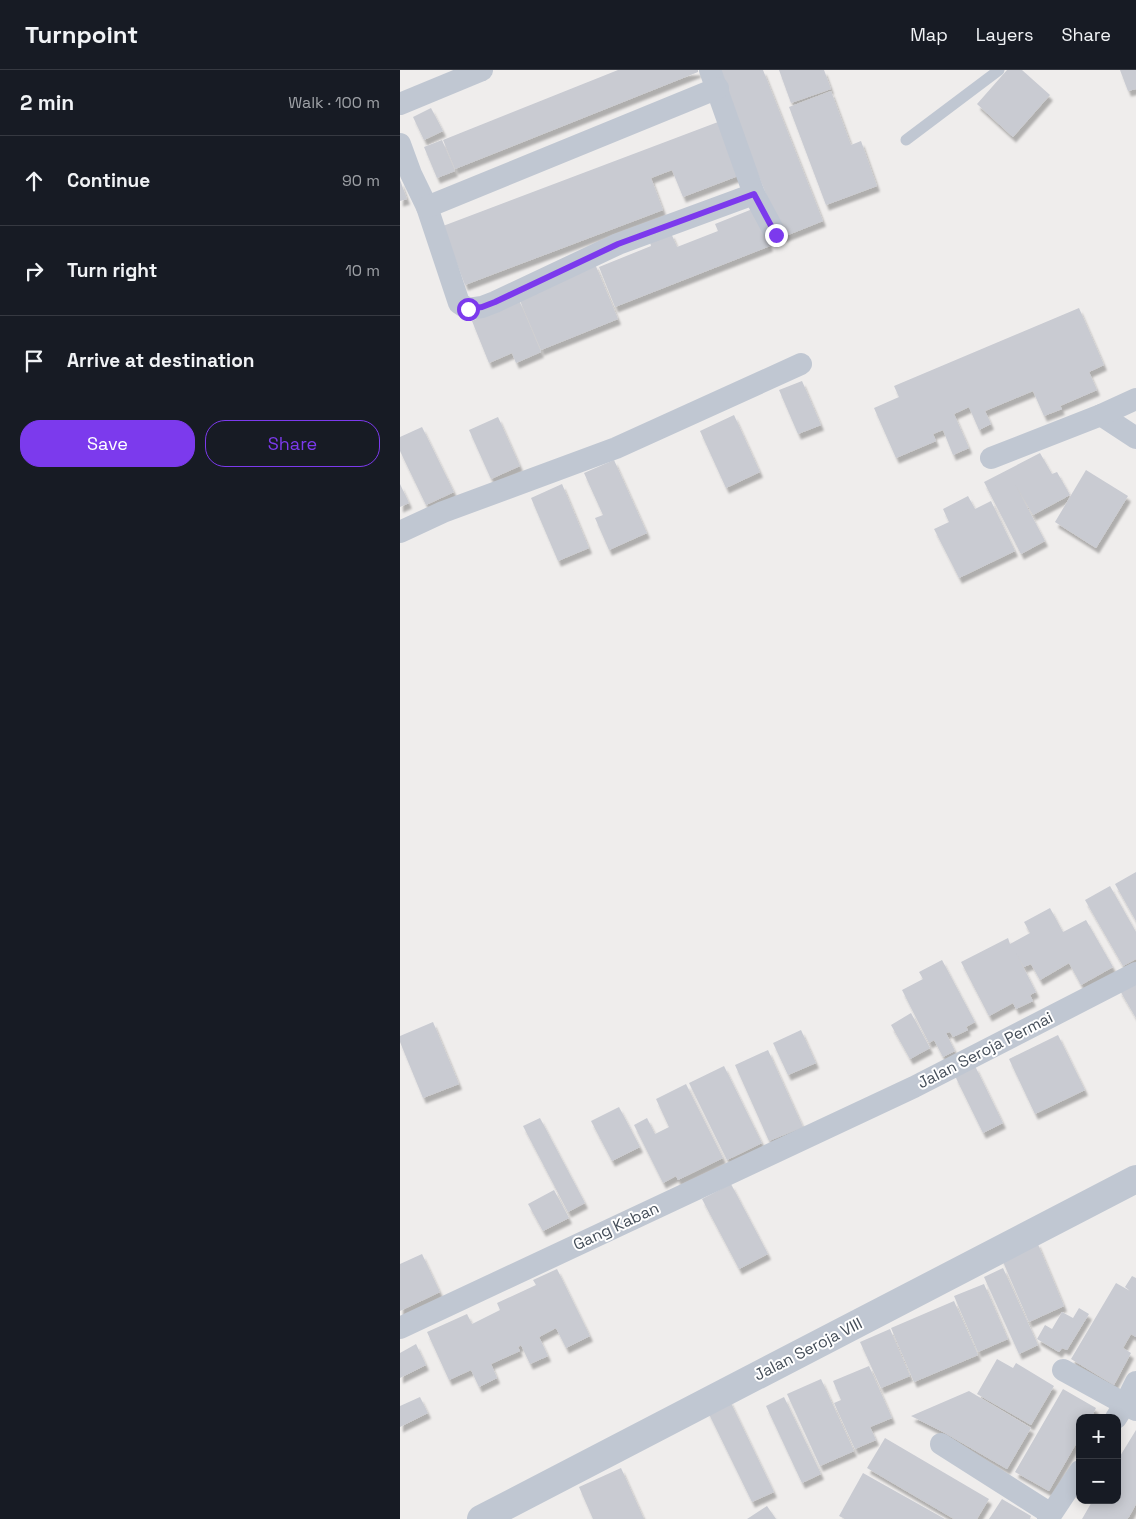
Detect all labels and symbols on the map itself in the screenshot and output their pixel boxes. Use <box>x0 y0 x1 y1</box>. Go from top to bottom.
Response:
route end <box>765 224 788 247</box>
route start <box>457 298 480 321</box>
street label: Jalan Seroja Permai <box>914 1007 1056 1093</box>
street label: Gang Kaban <box>570 1197 662 1255</box>
street label: Jalan Seroja VIII <box>750 1313 866 1385</box>

